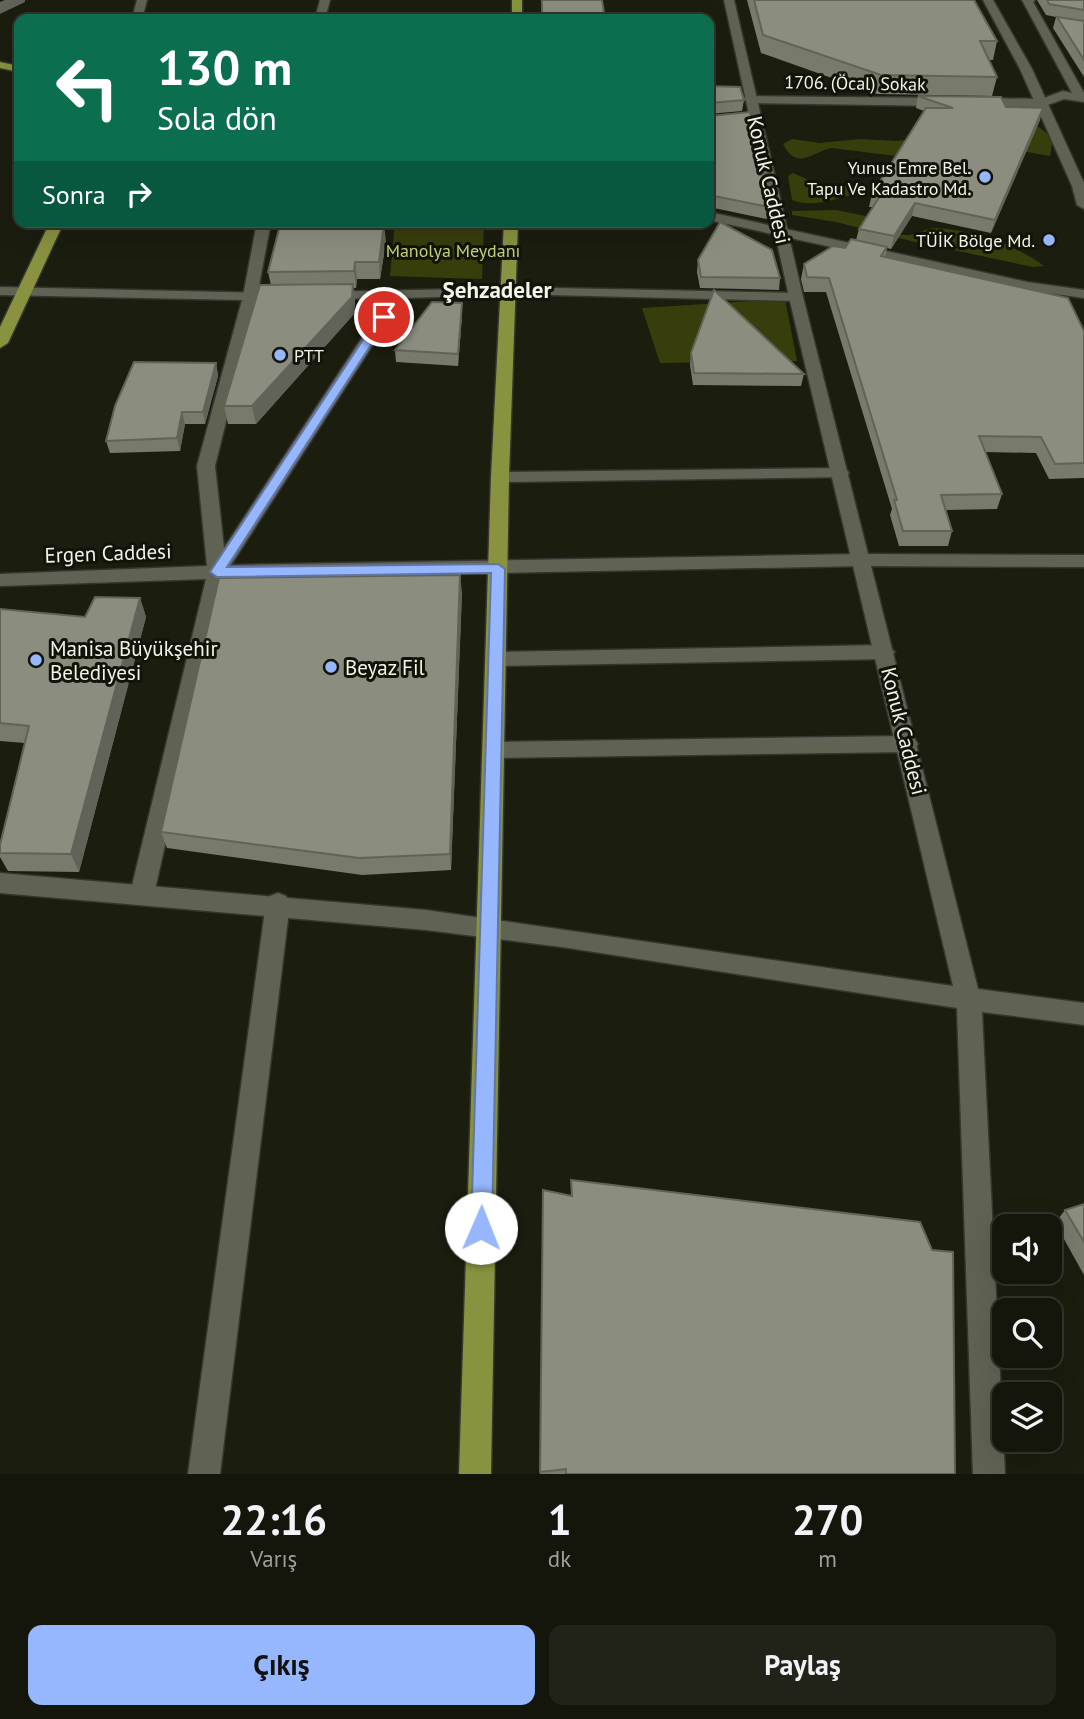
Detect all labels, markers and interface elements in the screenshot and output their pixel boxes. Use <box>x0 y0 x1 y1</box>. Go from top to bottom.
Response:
text: 130 m <box>157 35 292 99</box>
icon: left <box>42 42 133 133</box>
street label: 1706. (Öcal) Sokak <box>784 70 926 96</box>
text: Sola dön <box>157 97 277 139</box>
street label: Konuk Caddesi <box>741 113 797 247</box>
place label: Yunus Emre Bel. Tapu Ve Kadastro Md. <box>807 156 971 200</box>
marker: Yunus Emre Bel. Tapu Ve Kadastro Md. <box>977 169 993 185</box>
icon: right <box>120 175 158 213</box>
text: Sonra <box>42 178 106 211</box>
place label: TÜİK Bölge Md. <box>916 229 1035 252</box>
marker: TÜİK Bölge Md. <box>1041 232 1057 248</box>
park label: Manolya Meydanı <box>386 239 520 262</box>
district label: Şehzadeler <box>443 275 552 304</box>
pin <box>354 287 414 347</box>
icon: arrive <box>365 298 403 336</box>
place label: PTT <box>294 344 324 367</box>
marker: PTT <box>272 347 288 363</box>
street label: Ergen Caddesi <box>44 537 172 569</box>
place label: Manisa Büyükşehir Belediyesi <box>50 635 218 686</box>
marker: Manisa Büyükşehir Belediyesi <box>28 652 44 668</box>
place label: Beyaz Fil <box>345 654 425 681</box>
marker: Beyaz Fil <box>323 659 339 675</box>
street label: Konuk Caddesi <box>875 664 933 798</box>
position arrow <box>444 1191 518 1265</box>
map controls <box>992 1214 1062 1452</box>
button: sound <box>992 1214 1062 1284</box>
button: search <box>992 1298 1062 1368</box>
button: layers <box>992 1382 1062 1452</box>
text: 22:16 <box>221 1492 327 1547</box>
text: 1 <box>548 1492 571 1547</box>
text: 270 <box>792 1492 863 1547</box>
text: Varış <box>250 1544 297 1573</box>
text: dk <box>548 1544 571 1573</box>
text: m <box>818 1544 837 1573</box>
button: Çıkış <box>28 1625 535 1705</box>
button: Paylaş <box>549 1625 1056 1705</box>

